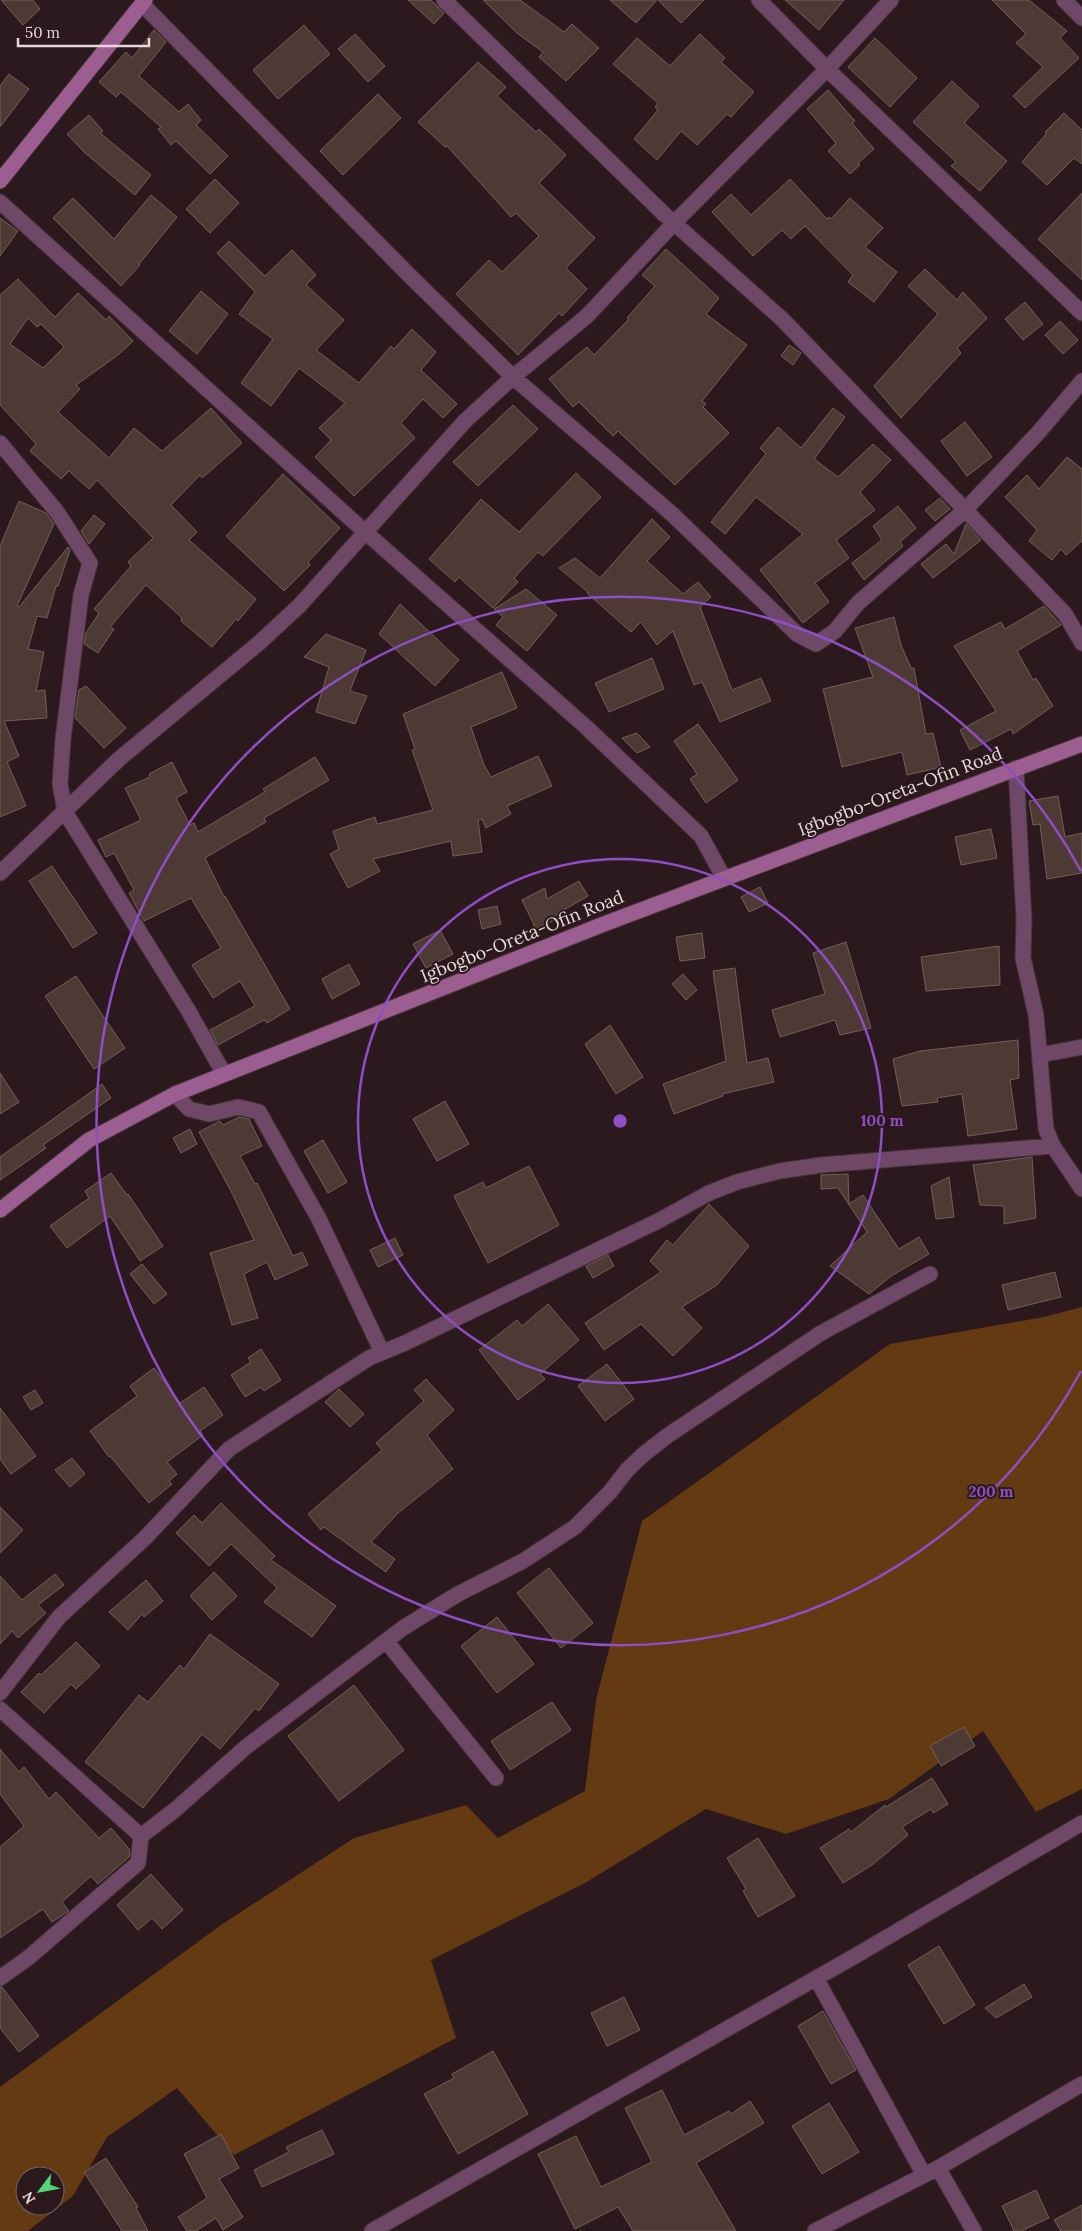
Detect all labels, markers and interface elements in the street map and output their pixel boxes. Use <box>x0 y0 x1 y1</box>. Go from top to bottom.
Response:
scale bar <box>18 15 149 47</box>
text: 50 m <box>25 23 60 42</box>
street label: Igbogbo-Oreta-Ofin Road <box>795 741 1006 841</box>
street label: Igbogbo-Oreta-Ofin Road <box>417 885 627 987</box>
text: 100 m <box>861 1111 904 1130</box>
centre of rings <box>611 1112 629 1130</box>
text: 200 m <box>969 1482 1014 1501</box>
north arrow <box>15 2166 65 2216</box>
text: N <box>18 2188 39 2207</box>

